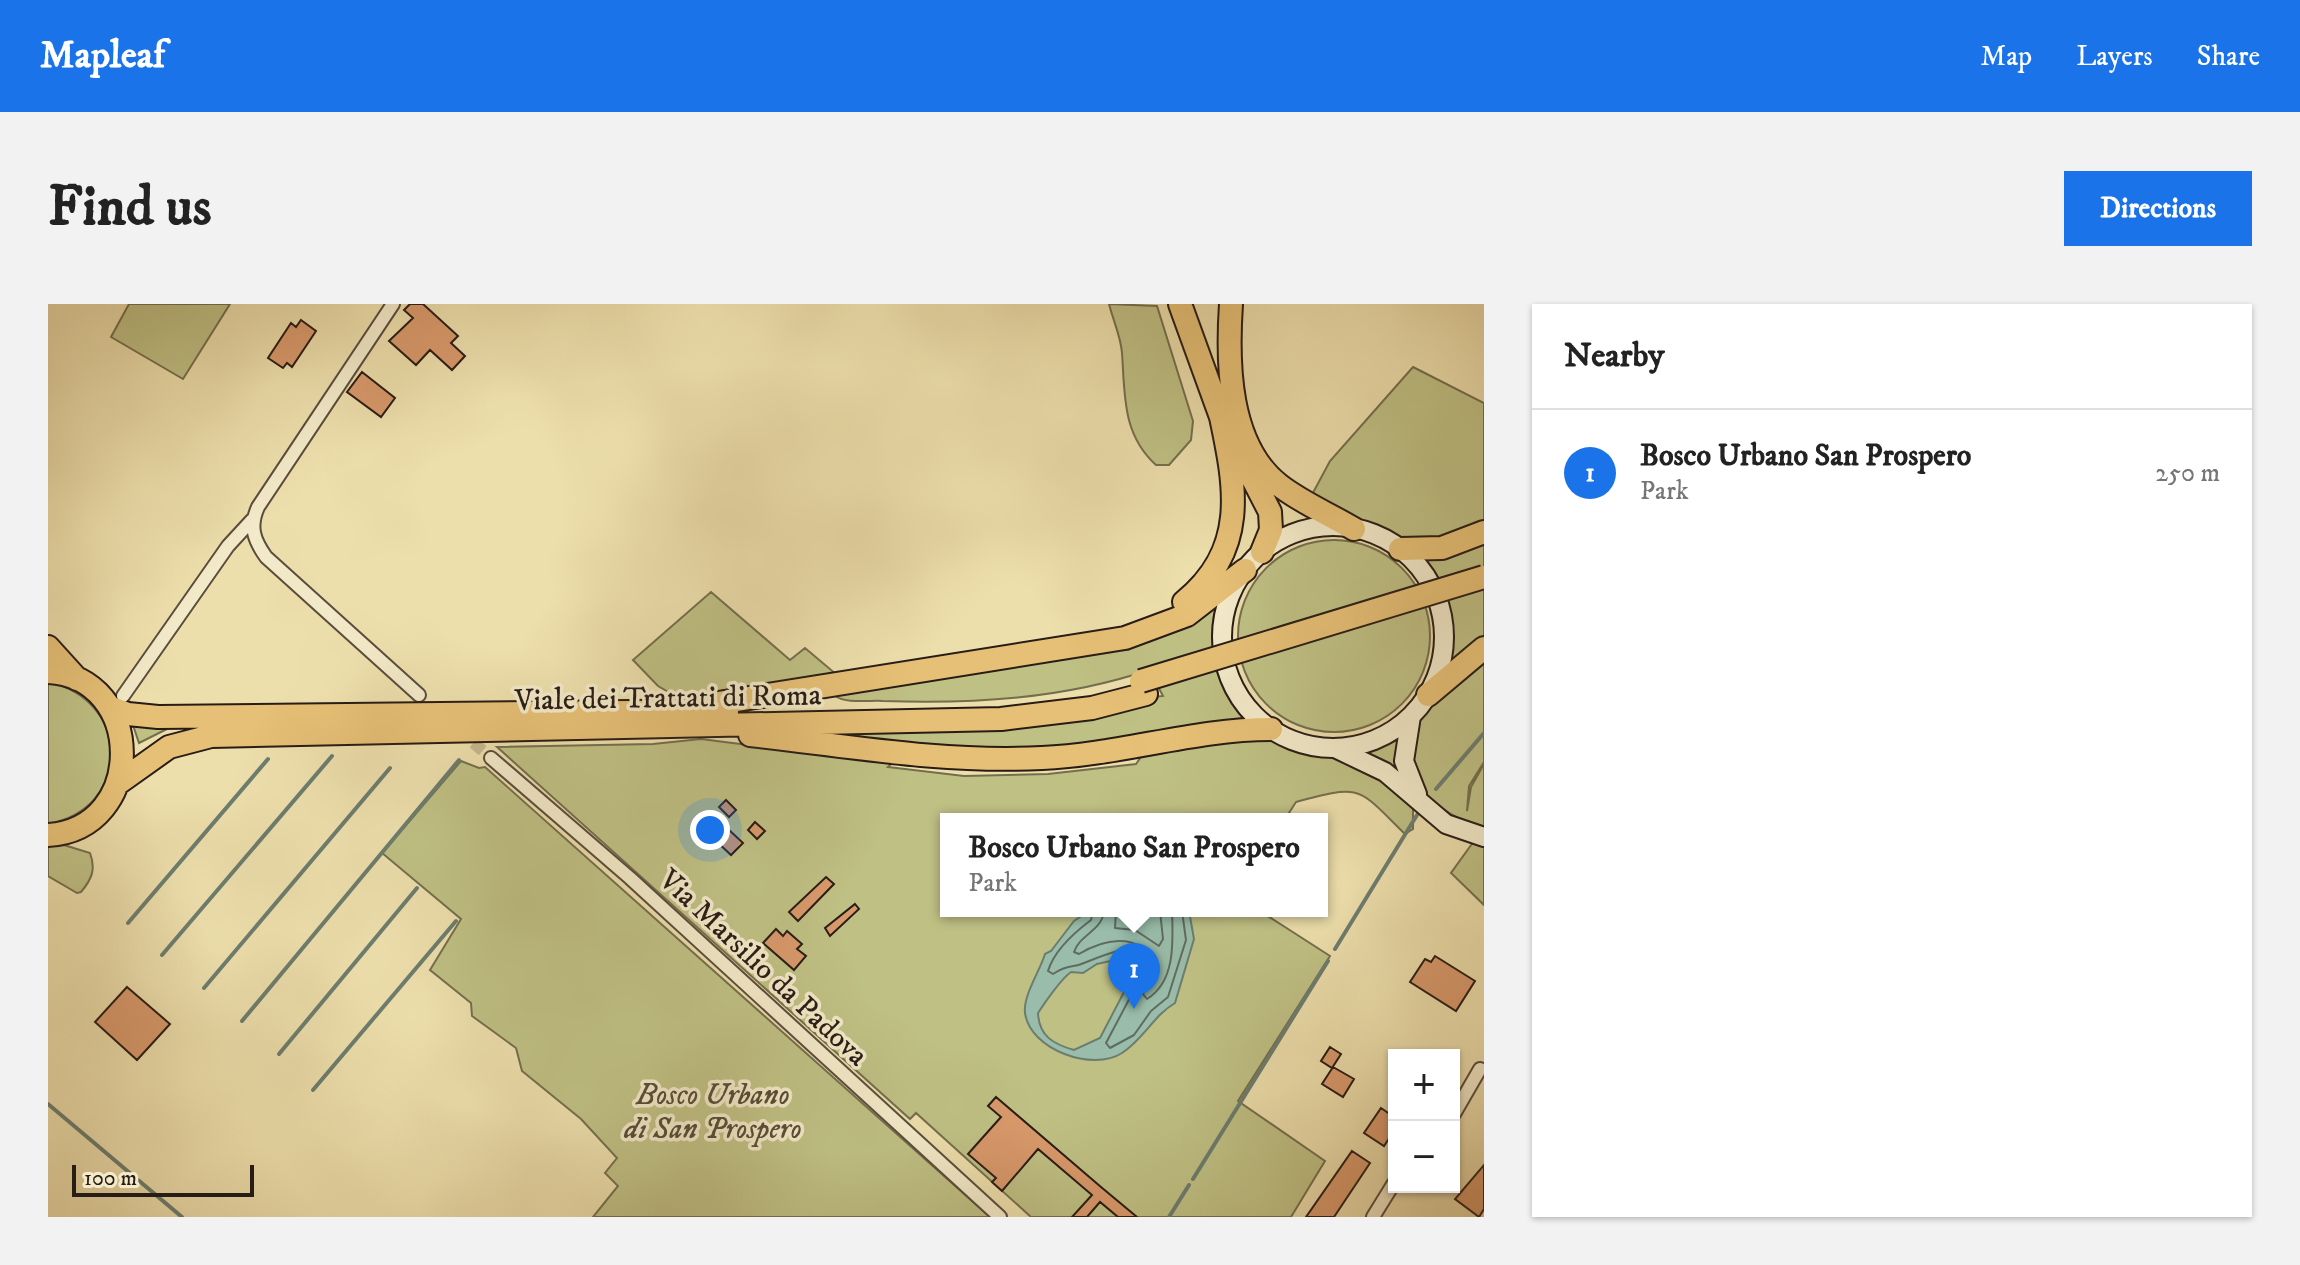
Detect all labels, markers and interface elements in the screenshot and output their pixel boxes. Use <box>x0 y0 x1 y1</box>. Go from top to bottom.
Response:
text: Mapleaf <box>40 32 165 80</box>
text: Map <box>1981 39 2032 74</box>
text: Layers <box>2076 39 2153 74</box>
text: Share <box>2197 39 2260 74</box>
button: Directions <box>2064 171 2252 246</box>
text: Find us <box>48 173 212 243</box>
text: Nearby <box>1564 335 1665 377</box>
text: Bosco Urbano San Prospero <box>1640 438 1971 475</box>
text: 1 <box>1585 457 1595 490</box>
text: 250 m <box>2155 457 2220 490</box>
text: Park <box>1640 475 1689 508</box>
street label: Viale dei Trattati di Roma <box>513 677 822 720</box>
your location <box>690 810 730 850</box>
popup <box>940 813 1328 917</box>
text: Bosco Urbano San Prospero <box>968 830 1300 867</box>
street label: Via Marsilio da Padova <box>650 861 875 1075</box>
text: Park <box>968 867 1017 900</box>
pin: 1 <box>1108 943 1160 1009</box>
map controls <box>1388 1049 1460 1193</box>
button: + <box>1388 1049 1460 1121</box>
park label: Bosco Urbano di San Prospero <box>623 1077 802 1148</box>
button: − <box>1388 1121 1460 1193</box>
scale bar <box>72 1161 254 1197</box>
text: 100 m <box>84 1165 137 1192</box>

